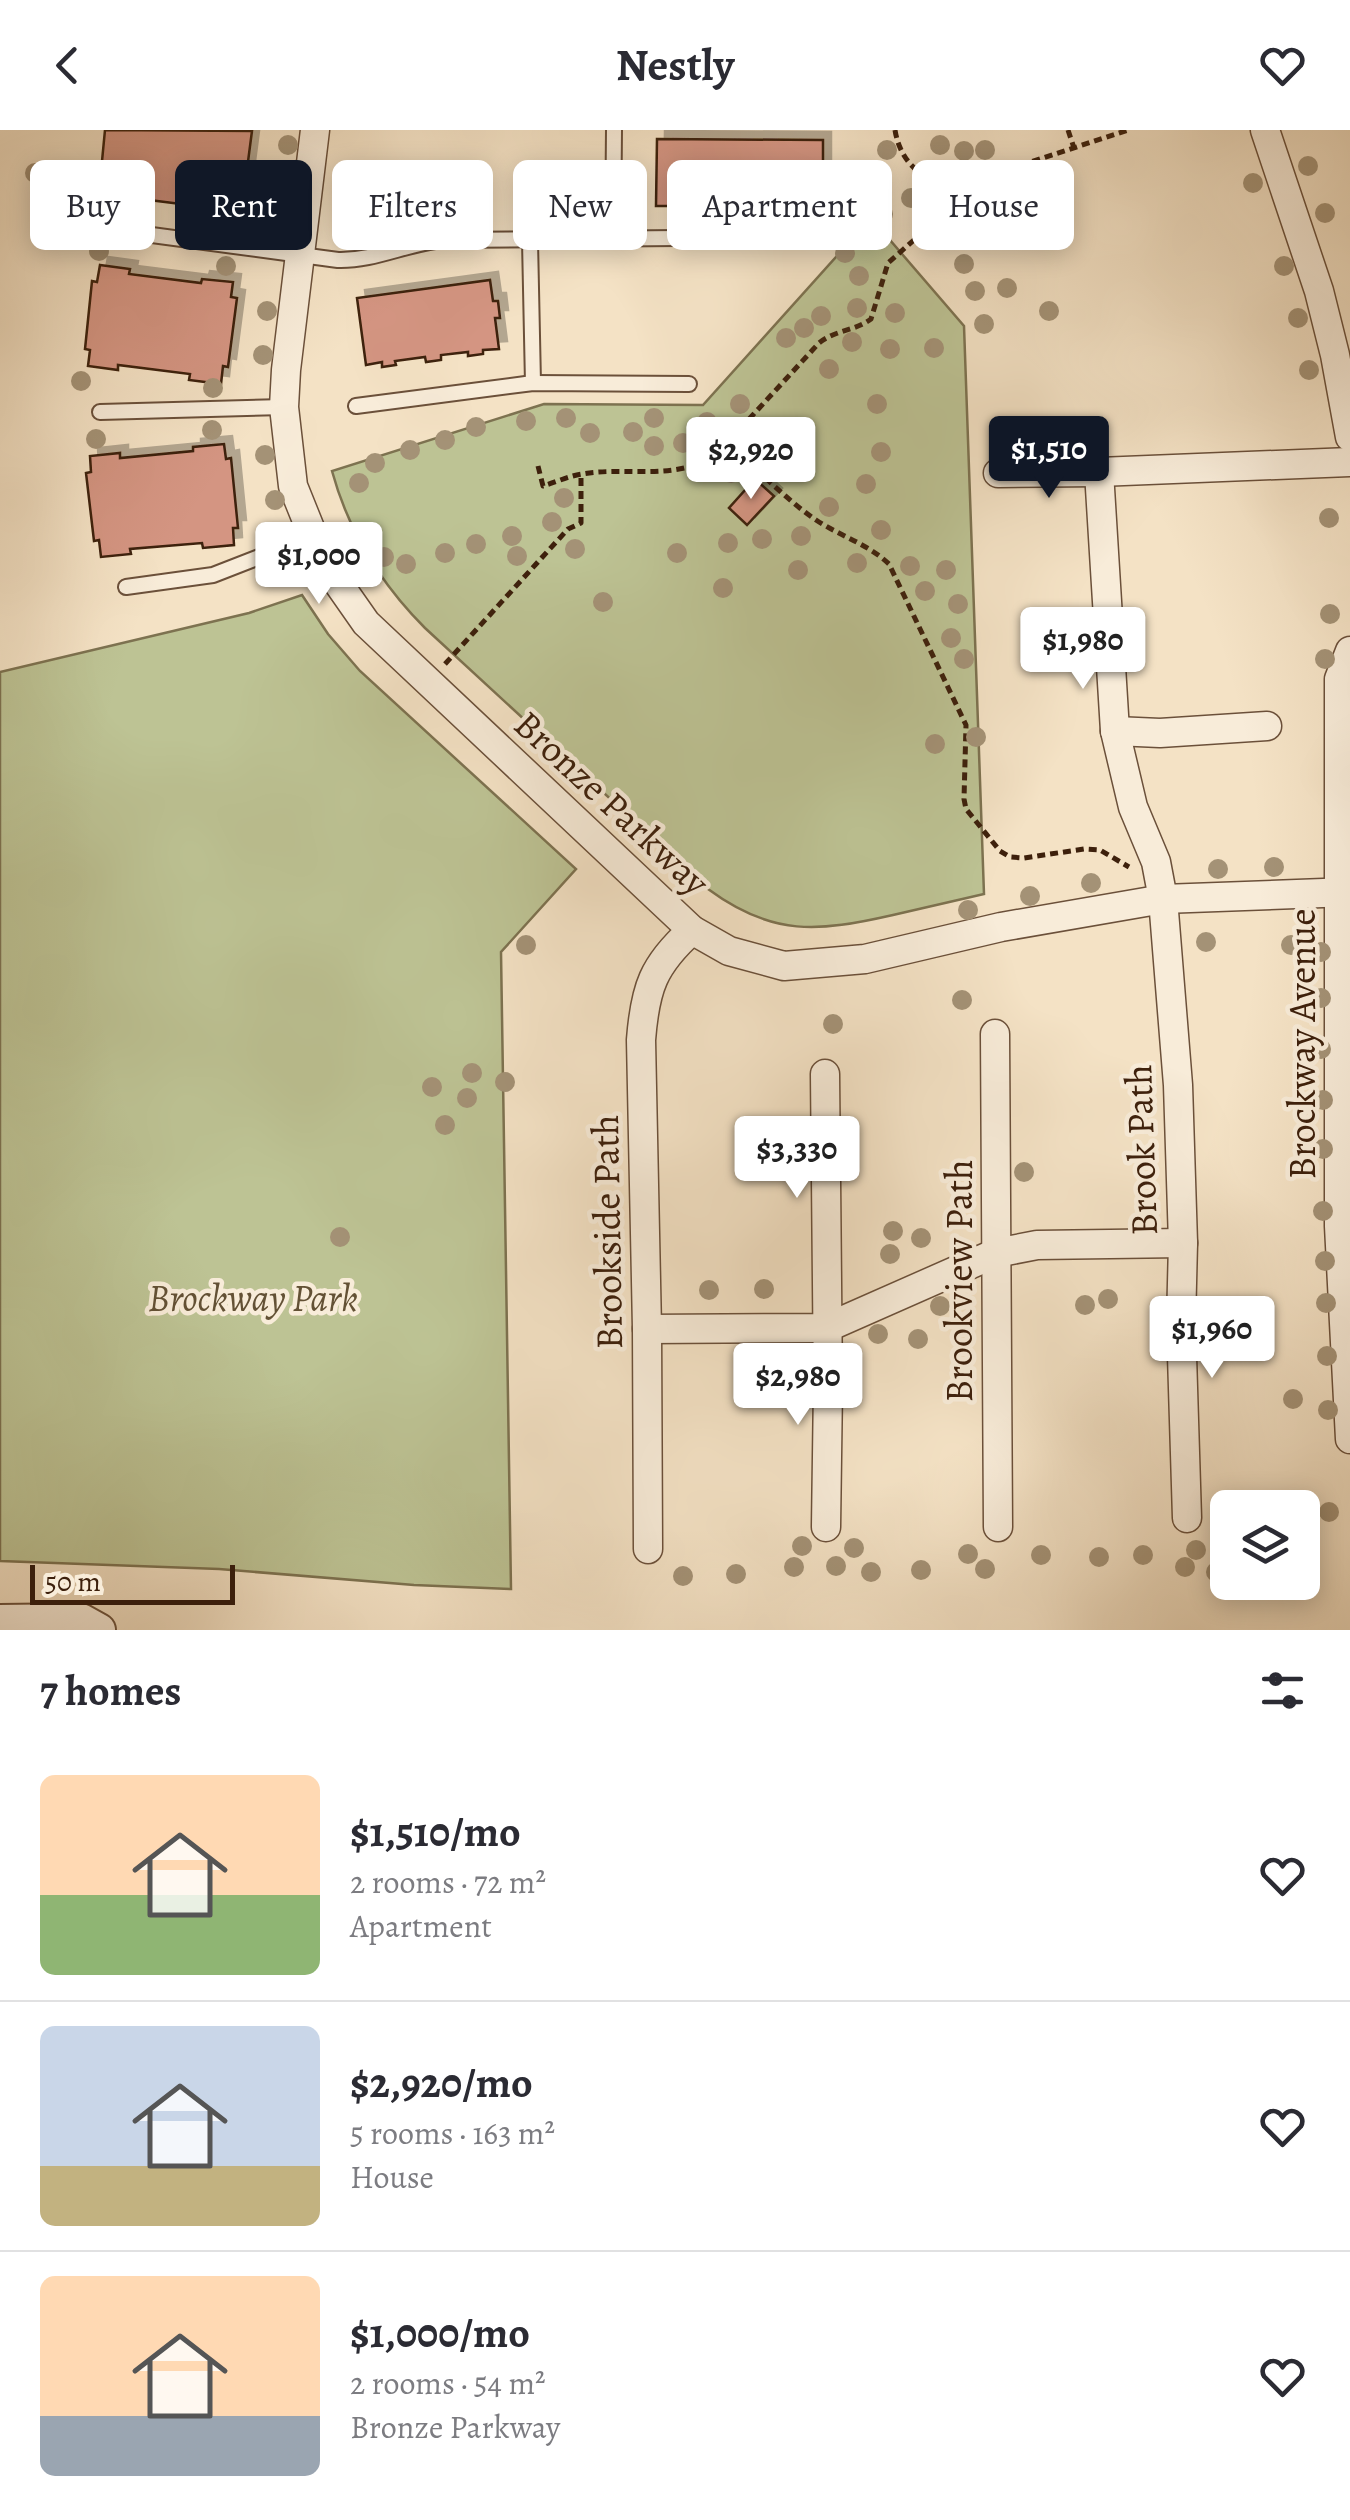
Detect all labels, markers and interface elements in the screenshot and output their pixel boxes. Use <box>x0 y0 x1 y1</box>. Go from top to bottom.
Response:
text: Nestly <box>616 34 734 96</box>
icon: back <box>40 38 95 93</box>
icon: heart <box>1255 38 1310 93</box>
chip: Buy <box>30 160 155 250</box>
chip: Rent <box>175 160 312 250</box>
chip: Filters <box>332 160 493 250</box>
chip: New <box>513 160 647 250</box>
chip: Apartment <box>667 160 892 250</box>
chip: House <box>912 160 1074 250</box>
pin: $1,510 <box>968 416 1130 501</box>
pin: $2,920 <box>670 417 832 502</box>
text: $1,510 <box>1011 426 1087 470</box>
text: $2,920 <box>708 427 794 471</box>
pin: $1,000 <box>238 522 400 607</box>
text: $1,000 <box>277 532 361 576</box>
pin: $1,980 <box>1002 607 1164 692</box>
text: $1,980 <box>1042 617 1124 661</box>
street label: Bronze Parkway <box>503 699 722 908</box>
street label: Brockway Avenue <box>1276 908 1328 1180</box>
street label: Brook Path <box>1112 1063 1170 1237</box>
street label: Brookside Path <box>579 1114 635 1350</box>
pin: $3,330 <box>716 1116 878 1201</box>
text: $3,330 <box>757 1126 837 1170</box>
street label: Brookview Path <box>933 1160 985 1402</box>
park label: Brockway Park <box>148 1272 358 1324</box>
pin: $1,960 <box>1131 1296 1293 1381</box>
text: $1,960 <box>1172 1306 1252 1350</box>
pin: $2,980 <box>717 1343 879 1428</box>
text: $2,980 <box>755 1353 841 1397</box>
map controls <box>1210 1490 1320 1600</box>
button: layers <box>1210 1490 1320 1600</box>
scale bar <box>30 1560 235 1604</box>
text: 50 m <box>45 1563 101 1601</box>
text: 7 homes <box>40 1662 181 1719</box>
icon: filters <box>1255 1663 1310 1718</box>
text: $1,510/mo <box>350 1803 521 1860</box>
icon: home <box>120 1815 240 1935</box>
icon: heart <box>1255 1848 1310 1903</box>
text: 2 rooms · 72 m² <box>350 1860 546 1904</box>
text: Apartment <box>350 1904 492 1948</box>
text: $2,920/mo <box>350 2054 533 2111</box>
icon: home <box>120 2066 240 2186</box>
icon: heart <box>1255 2099 1310 2154</box>
text: 5 rooms · 163 m² <box>350 2111 555 2155</box>
text: House <box>350 2155 434 2199</box>
text: $1,000/mo <box>350 2304 530 2361</box>
icon: home <box>120 2316 240 2436</box>
icon: heart <box>1255 2349 1310 2404</box>
text: 2 rooms · 54 m² <box>350 2361 546 2405</box>
text: Bronze Parkway <box>350 2405 560 2449</box>

